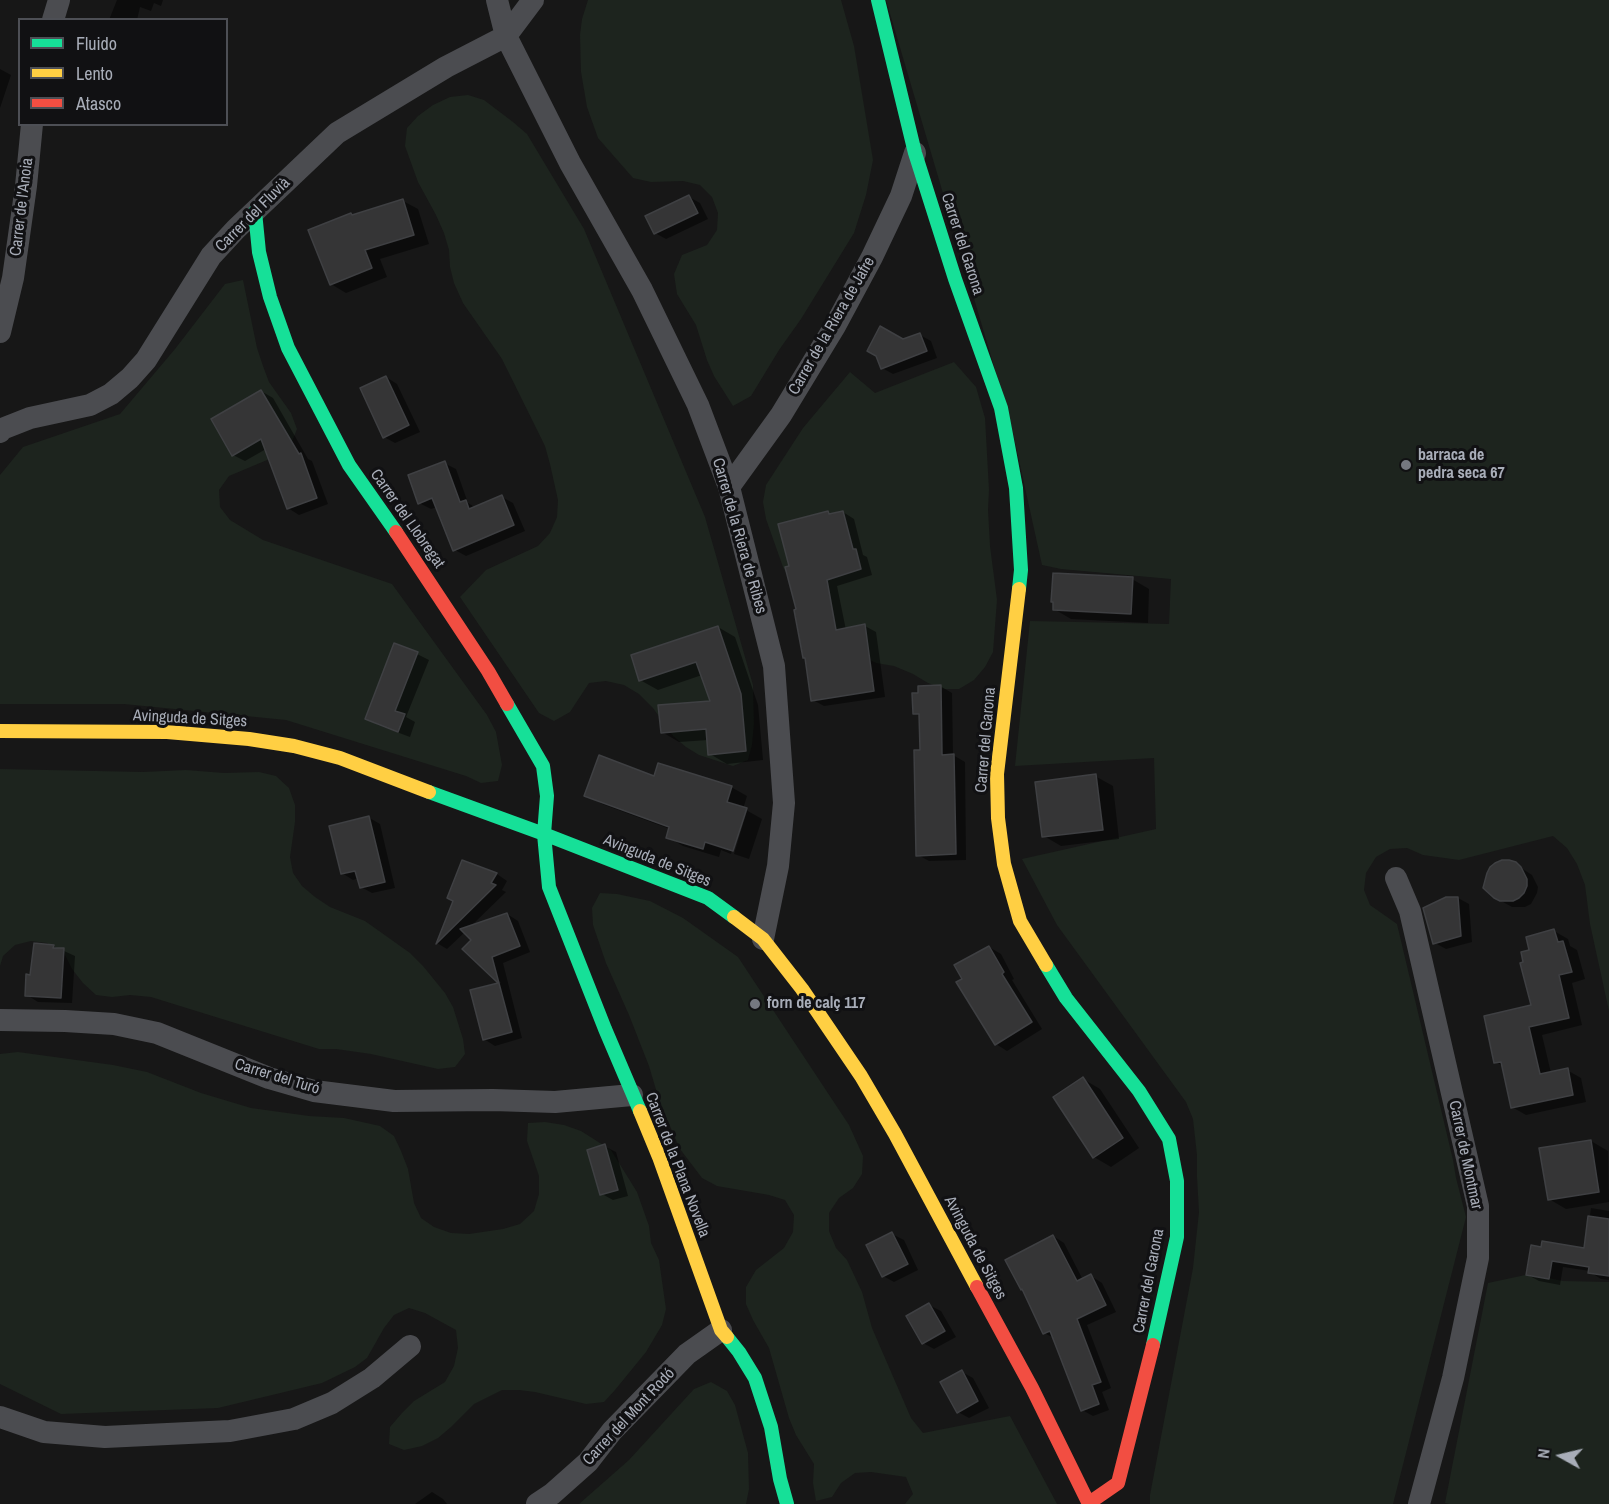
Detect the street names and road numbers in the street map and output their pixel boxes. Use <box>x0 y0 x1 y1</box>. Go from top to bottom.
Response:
street label: Carrer de l'Anoia <box>6 157 38 257</box>
street label: Carrer del Fluvià <box>212 174 294 256</box>
street label: Carrer del Garona <box>937 191 987 297</box>
street label: Carrer de la Riera de Jafre <box>785 254 879 398</box>
street label: Carrer de la Riera de Ribes <box>708 456 770 616</box>
street label: Carrer del Llobregat <box>366 466 448 572</box>
street label: Carrer del Garona <box>972 687 1000 793</box>
street label: Avinguda de Sitges <box>132 706 248 732</box>
street label: Avinguda de Sitges <box>600 831 714 891</box>
street label: Carrer del Turó <box>232 1055 322 1099</box>
street label: Carrer de la Plana Novella <box>640 1090 714 1240</box>
street label: Carrer de Montmar <box>1444 1099 1486 1211</box>
street label: Avinguda de Sitges <box>940 1193 1010 1303</box>
street label: Carrer del Garona <box>1129 1227 1169 1335</box>
street label: Carrer del Mont Rodó <box>579 1364 679 1470</box>

